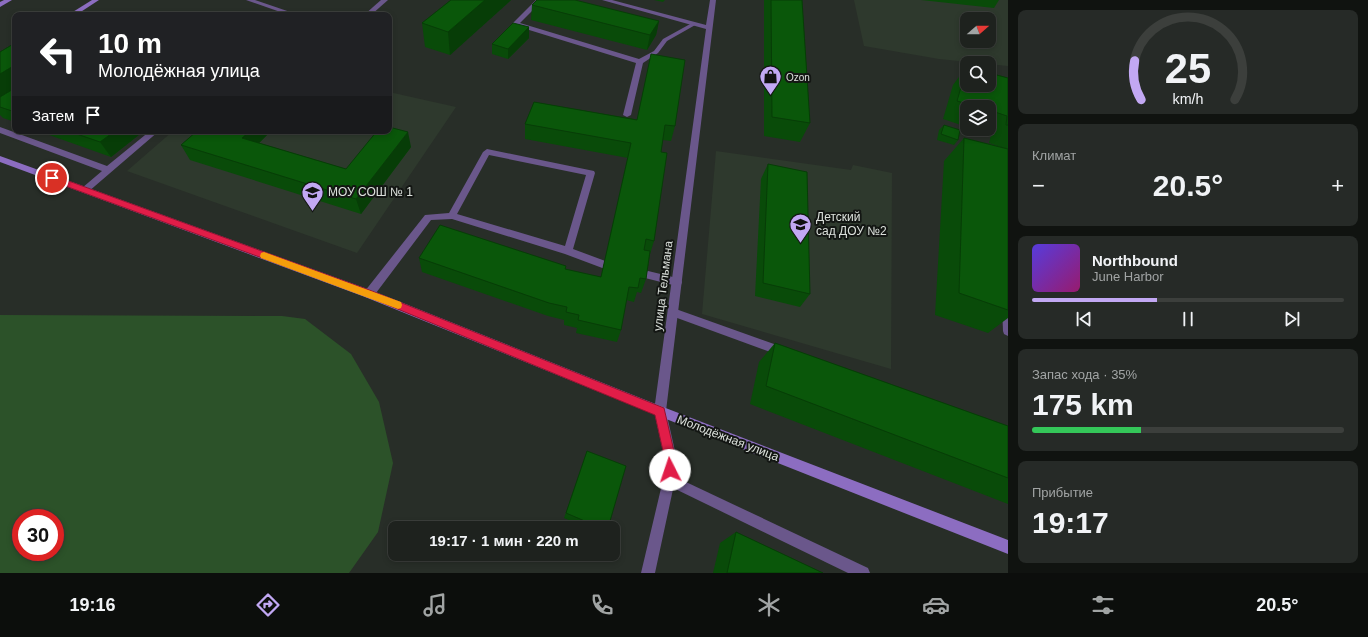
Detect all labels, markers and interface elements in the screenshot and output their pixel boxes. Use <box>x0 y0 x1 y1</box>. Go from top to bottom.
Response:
north arrow <box>960 12 996 48</box>
map controls <box>960 12 996 136</box>
icon: left <box>32 28 84 80</box>
text: 10 m <box>98 28 162 59</box>
text: 25 <box>1165 45 1211 92</box>
button: search <box>960 56 996 92</box>
text: Молодёжная улица <box>98 61 260 81</box>
shop icon: Ozon <box>758 64 784 97</box>
place label: Ozon <box>786 72 810 83</box>
text: km/h <box>1173 91 1204 107</box>
button: layers <box>960 100 996 136</box>
icon: arrive <box>82 104 104 126</box>
text: Затем <box>32 107 74 124</box>
text: Климат <box>1032 148 1076 163</box>
pin <box>35 161 69 195</box>
icon: arrive <box>41 167 63 189</box>
text: 20.5° <box>1153 169 1223 202</box>
text: − <box>1032 173 1045 198</box>
text: + <box>1331 173 1344 198</box>
school or university icon: МОУ СОШ № 1 <box>300 179 326 212</box>
place label: МОУ СОШ № 1 <box>328 185 413 199</box>
place label: Детский сад ДОУ №2 <box>816 210 887 238</box>
school or university icon: Детский сад ДОУ №2 <box>787 211 813 244</box>
street label: улица Тельмана <box>651 240 676 332</box>
text: Northbound <box>1092 252 1178 269</box>
text: June Harbor <box>1092 269 1164 284</box>
icon: previous <box>1073 308 1095 330</box>
icon: pause <box>1177 308 1199 330</box>
icon: next <box>1281 308 1303 330</box>
text: Запас хода · 35% <box>1032 367 1137 382</box>
text: 175 km <box>1032 388 1134 421</box>
street label: Молодёжная улица <box>675 412 781 464</box>
position arrow <box>649 449 691 491</box>
text: Прибытие <box>1032 485 1093 500</box>
text: 19:17 <box>1032 506 1109 539</box>
speed limit sign: 30 <box>12 509 64 561</box>
text: 19:17 · 1 мин · 220 m <box>429 532 579 549</box>
icon: directions <box>254 591 282 619</box>
icon: music <box>421 591 449 619</box>
icon: phone <box>588 591 616 619</box>
icon: climate <box>755 591 783 619</box>
icon: car <box>922 591 950 619</box>
icon: filters <box>1089 591 1117 619</box>
text: 19:16 <box>69 595 116 615</box>
text: 20.5° <box>1256 595 1298 615</box>

